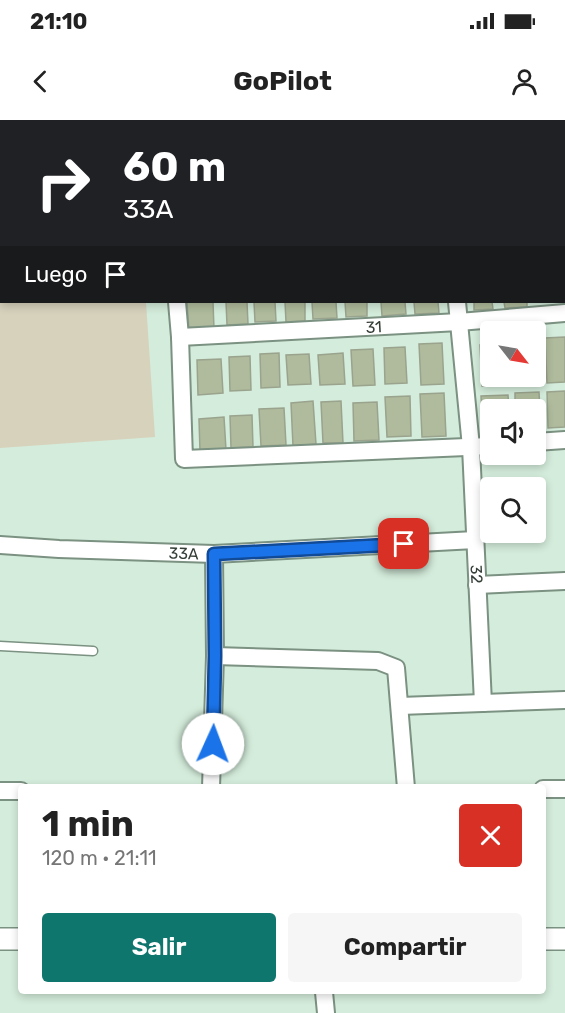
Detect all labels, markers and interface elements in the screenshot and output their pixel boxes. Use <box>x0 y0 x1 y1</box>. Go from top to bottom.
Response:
text: 21:10 <box>30 8 88 35</box>
icon: back <box>24 65 57 98</box>
text: GoPilot <box>233 65 332 97</box>
icon: person <box>508 65 541 98</box>
text: 60 m <box>123 142 226 192</box>
icon: right <box>24 144 102 222</box>
text: 33A <box>123 193 174 225</box>
icon: arrive <box>99 258 132 291</box>
text: Luego <box>24 261 87 288</box>
street label: 31 <box>365 317 382 337</box>
north arrow <box>480 321 546 387</box>
map controls <box>480 321 546 543</box>
button: sound <box>480 399 546 465</box>
button: search <box>480 477 546 543</box>
pin <box>378 518 429 569</box>
icon: arrive <box>387 527 420 560</box>
street label: 33A <box>169 543 199 563</box>
street label: 32 <box>467 564 487 584</box>
position arrow <box>181 712 245 776</box>
text: 1 min <box>42 802 134 845</box>
button: close <box>459 804 522 867</box>
text: 120 m · 21:11 <box>42 846 157 870</box>
button: Salir <box>42 913 276 982</box>
button: Compartir <box>288 913 522 982</box>

